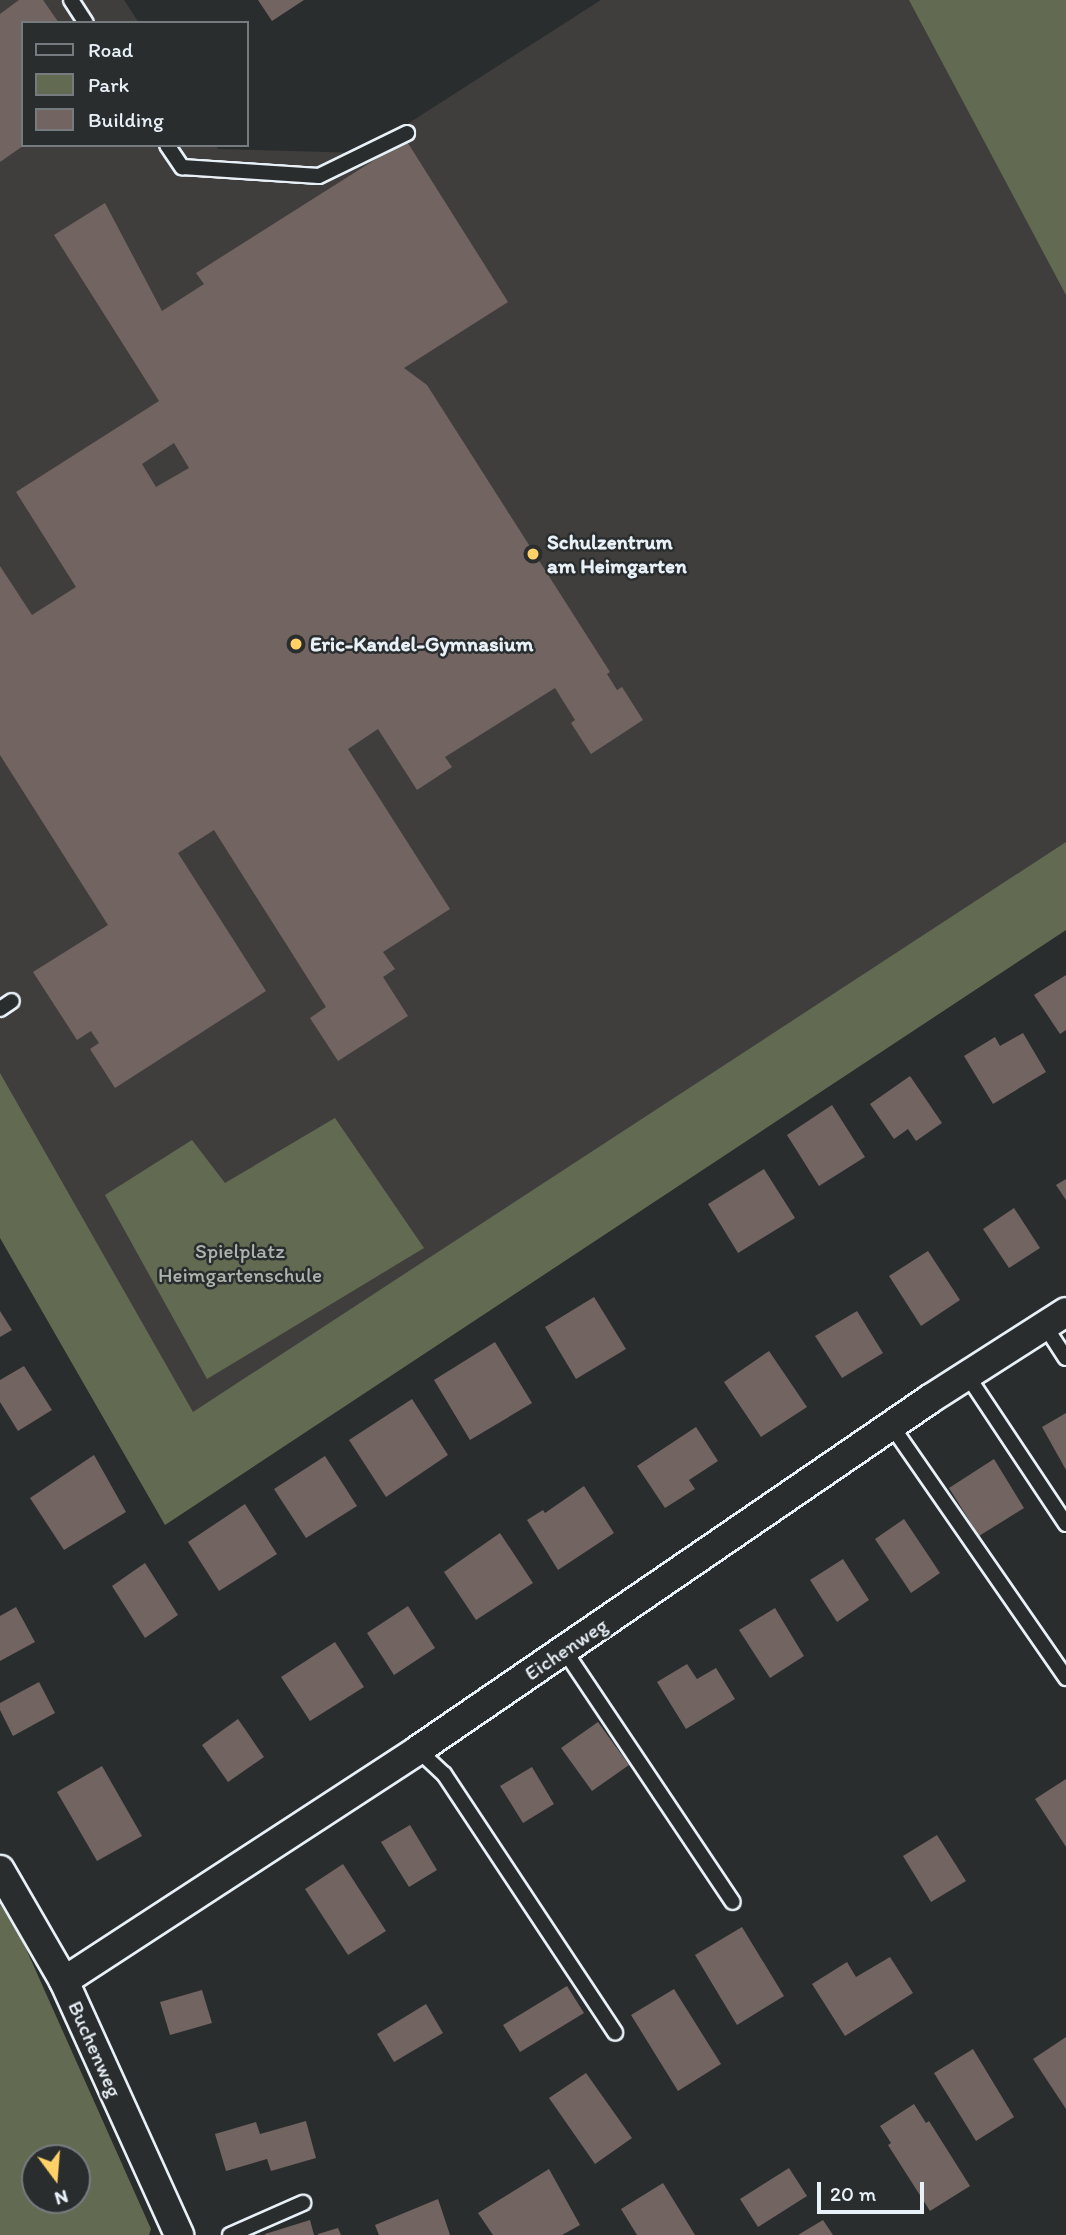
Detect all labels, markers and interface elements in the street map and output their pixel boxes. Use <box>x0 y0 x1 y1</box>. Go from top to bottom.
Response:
legend <box>21 21 248 147</box>
text: Road <box>88 37 133 62</box>
text: Park <box>88 72 129 97</box>
text: Building <box>88 107 164 132</box>
place label: Schulzentrum am Heimgarten <box>547 529 687 579</box>
marker: Schulzentrum am Heimgarten <box>525 546 541 562</box>
place label: Eric-Kandel-Gymnasium <box>310 631 533 657</box>
marker: Eric-Kandel-Gymnasium <box>288 636 304 652</box>
park label: Spielplatz Heimgartenschule <box>158 1238 322 1288</box>
street label: Eichenweg <box>520 1612 612 1686</box>
street label: Buchenweg <box>63 1997 127 2101</box>
north arrow <box>21 2144 91 2214</box>
scale bar <box>821 2168 928 2212</box>
text: 20 m <box>830 2181 876 2206</box>
text: N <box>52 2185 71 2211</box>

